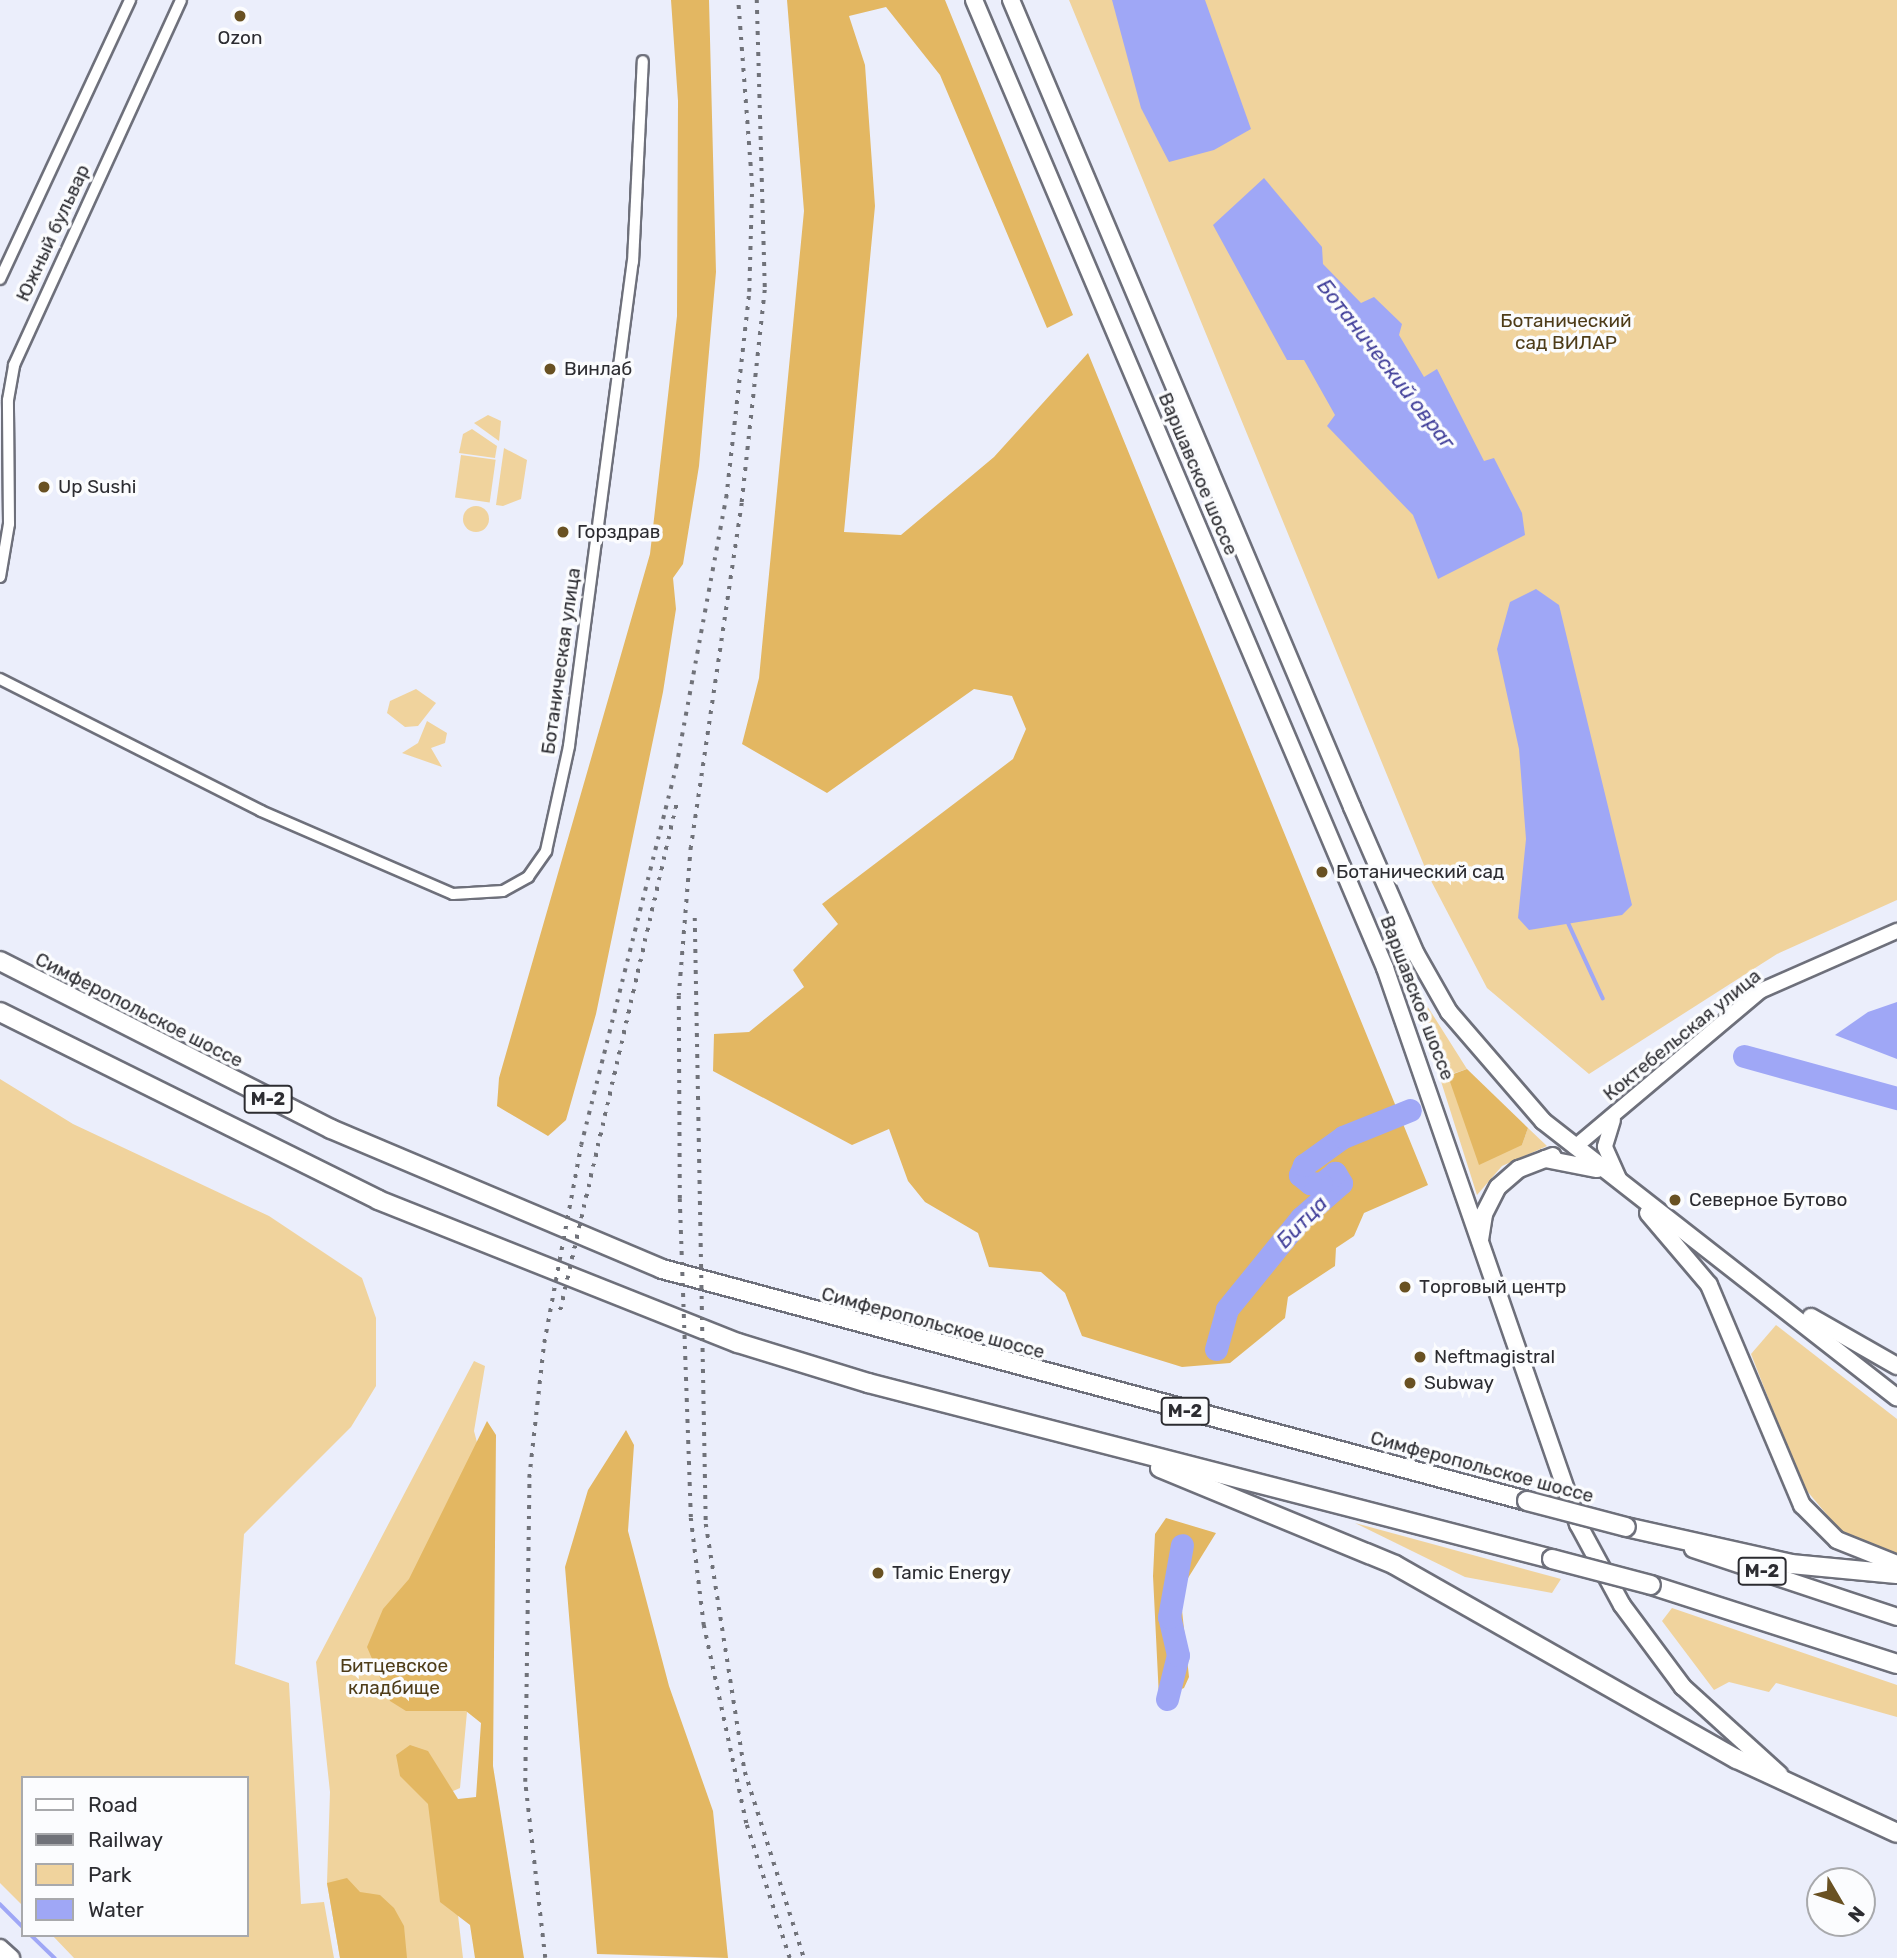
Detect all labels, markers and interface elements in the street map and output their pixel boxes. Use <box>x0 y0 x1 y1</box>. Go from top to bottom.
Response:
marker: Ozon <box>232 8 248 24</box>
place label: Ozon <box>218 27 262 49</box>
street label: Южный бульвар <box>11 161 95 305</box>
water label: Ботанический овраг <box>1312 274 1460 454</box>
park label: Ботанический сад ВИЛАР <box>1500 310 1632 354</box>
place label: Винлаб <box>564 358 632 380</box>
marker: Винлаб <box>542 361 558 377</box>
street label: Варшавское шоссе <box>1153 389 1243 559</box>
place label: Up Sushi <box>58 476 136 498</box>
marker: Up Sushi <box>36 479 52 495</box>
place label: Горздрав <box>577 521 660 543</box>
marker: Горздрав <box>555 524 571 540</box>
street label: Ботаническая улица <box>537 566 585 756</box>
place label: Ботанический сад <box>1336 861 1504 883</box>
marker: Ботанический сад <box>1314 864 1330 880</box>
street label: Варшавское шоссе <box>1375 912 1459 1084</box>
street label: Симферопольское шоссе <box>31 948 247 1072</box>
street label: Коктебельская улица <box>1599 964 1765 1106</box>
road number: М-2 <box>244 1084 292 1114</box>
place label: Северное Бутово <box>1689 1189 1847 1211</box>
water label: Битца <box>1271 1191 1333 1253</box>
marker: Северное Бутово <box>1667 1192 1683 1208</box>
place label: Торговый центр <box>1419 1276 1566 1298</box>
marker: Торговый центр <box>1397 1279 1413 1295</box>
street label: Симферопольское шоссе <box>819 1282 1047 1364</box>
place label: Neftmagistral <box>1434 1346 1555 1368</box>
marker: Neftmagistral <box>1412 1349 1428 1365</box>
place label: Subway <box>1424 1372 1494 1394</box>
marker: Subway <box>1402 1375 1418 1391</box>
road number: М-2 <box>1160 1396 1210 1426</box>
street label: Симферопольское шоссе <box>1368 1426 1596 1508</box>
road number: М-2 <box>1738 1556 1786 1586</box>
place label: Tamic Energy <box>892 1562 1011 1584</box>
marker: Tamic Energy <box>870 1565 886 1581</box>
park label: Битцевское кладбище <box>340 1655 448 1699</box>
legend <box>21 1776 248 1937</box>
text: Road <box>88 1792 138 1817</box>
text: Railway <box>88 1827 163 1852</box>
text: Park <box>88 1862 132 1887</box>
north arrow <box>1806 1867 1876 1937</box>
text: Water <box>88 1897 144 1922</box>
text: N <box>1843 1902 1869 1927</box>

